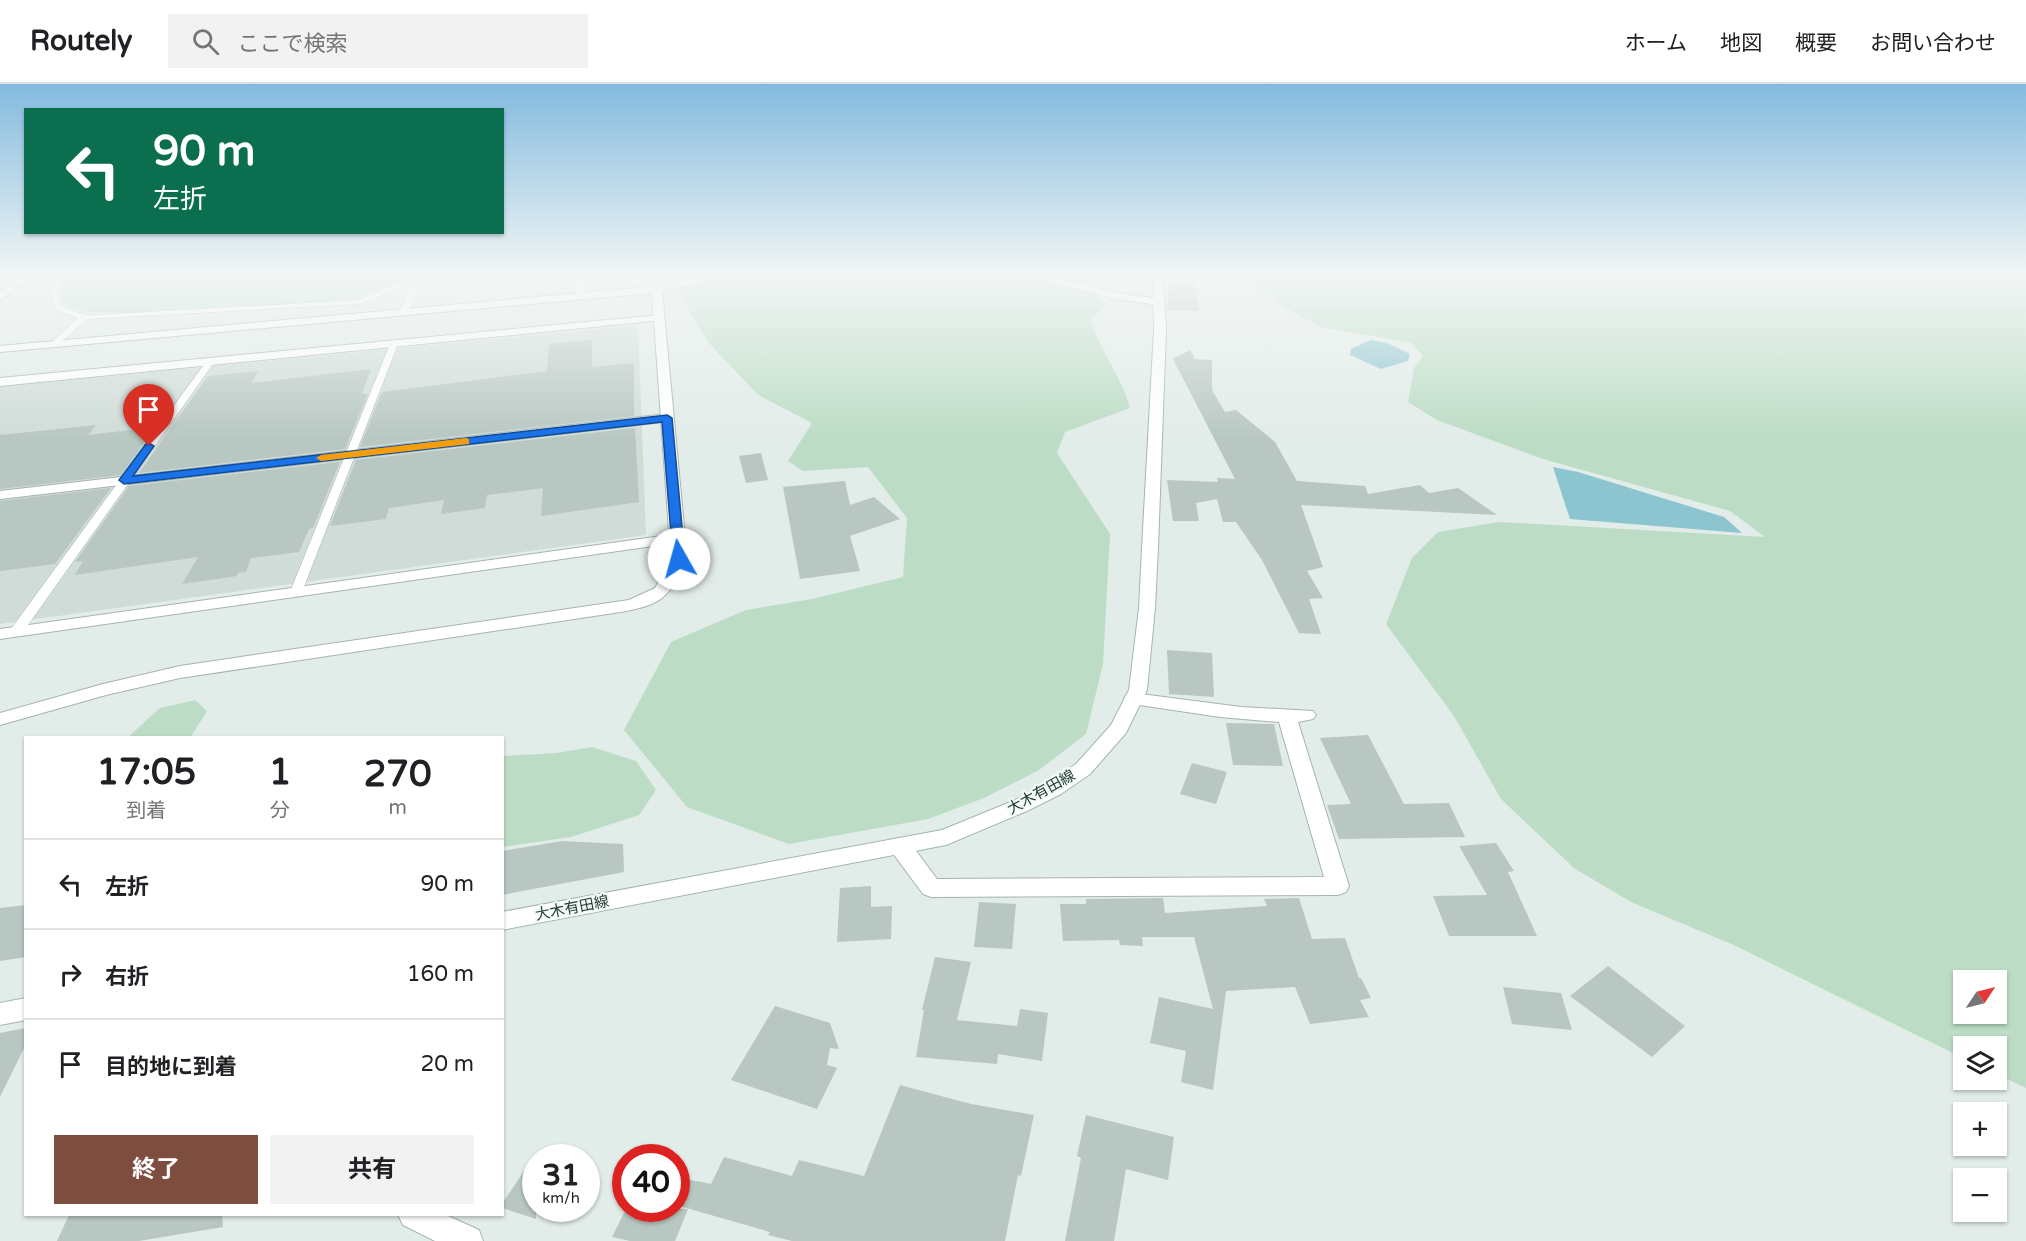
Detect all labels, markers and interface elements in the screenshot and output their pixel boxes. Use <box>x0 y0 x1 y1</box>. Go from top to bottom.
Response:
search box <box>168 14 588 68</box>
text: Routely <box>30 24 132 58</box>
icon: search <box>189 25 222 58</box>
text: ここで検索 <box>237 31 347 57</box>
text: ホーム <box>1625 31 1687 56</box>
text: 地図 <box>1720 31 1762 56</box>
text: 概要 <box>1795 31 1837 56</box>
text: お問い合わせ <box>1870 31 1996 56</box>
text: 90 m <box>153 126 255 177</box>
icon: left <box>54 132 132 210</box>
text: 左折 <box>153 183 207 216</box>
pin <box>123 384 174 446</box>
icon: arrive <box>132 393 165 426</box>
position arrow <box>647 527 711 591</box>
text: 17:05 <box>96 751 196 794</box>
text: 1 <box>269 751 291 794</box>
text: 270 <box>364 753 432 796</box>
street label: 大木有田線 <box>1004 766 1078 818</box>
text: m <box>388 796 407 820</box>
text: 到着 <box>126 799 166 823</box>
text: 分 <box>270 799 290 823</box>
icon: left <box>54 868 87 901</box>
text: 90 m <box>420 871 474 897</box>
text: 左折 <box>105 874 149 900</box>
street label: 大木有田線 <box>533 892 611 924</box>
icon: right <box>54 958 87 991</box>
text: 160 m <box>407 961 474 987</box>
text: 右折 <box>105 964 149 990</box>
north arrow <box>1953 970 2007 1024</box>
map controls <box>1953 970 2007 1222</box>
button: layers <box>1953 1036 2007 1090</box>
icon: arrive <box>54 1048 87 1081</box>
text: 20 m <box>420 1051 474 1077</box>
text: 目的地に到着 <box>105 1054 237 1080</box>
button: + <box>1953 1102 2007 1156</box>
button: 終了 <box>54 1135 258 1204</box>
button: 共有 <box>270 1135 474 1204</box>
speed limit sign: 40 <box>612 1144 690 1222</box>
text: 31 <box>542 1157 580 1194</box>
button: − <box>1953 1168 2007 1222</box>
text: km/h <box>542 1189 580 1207</box>

